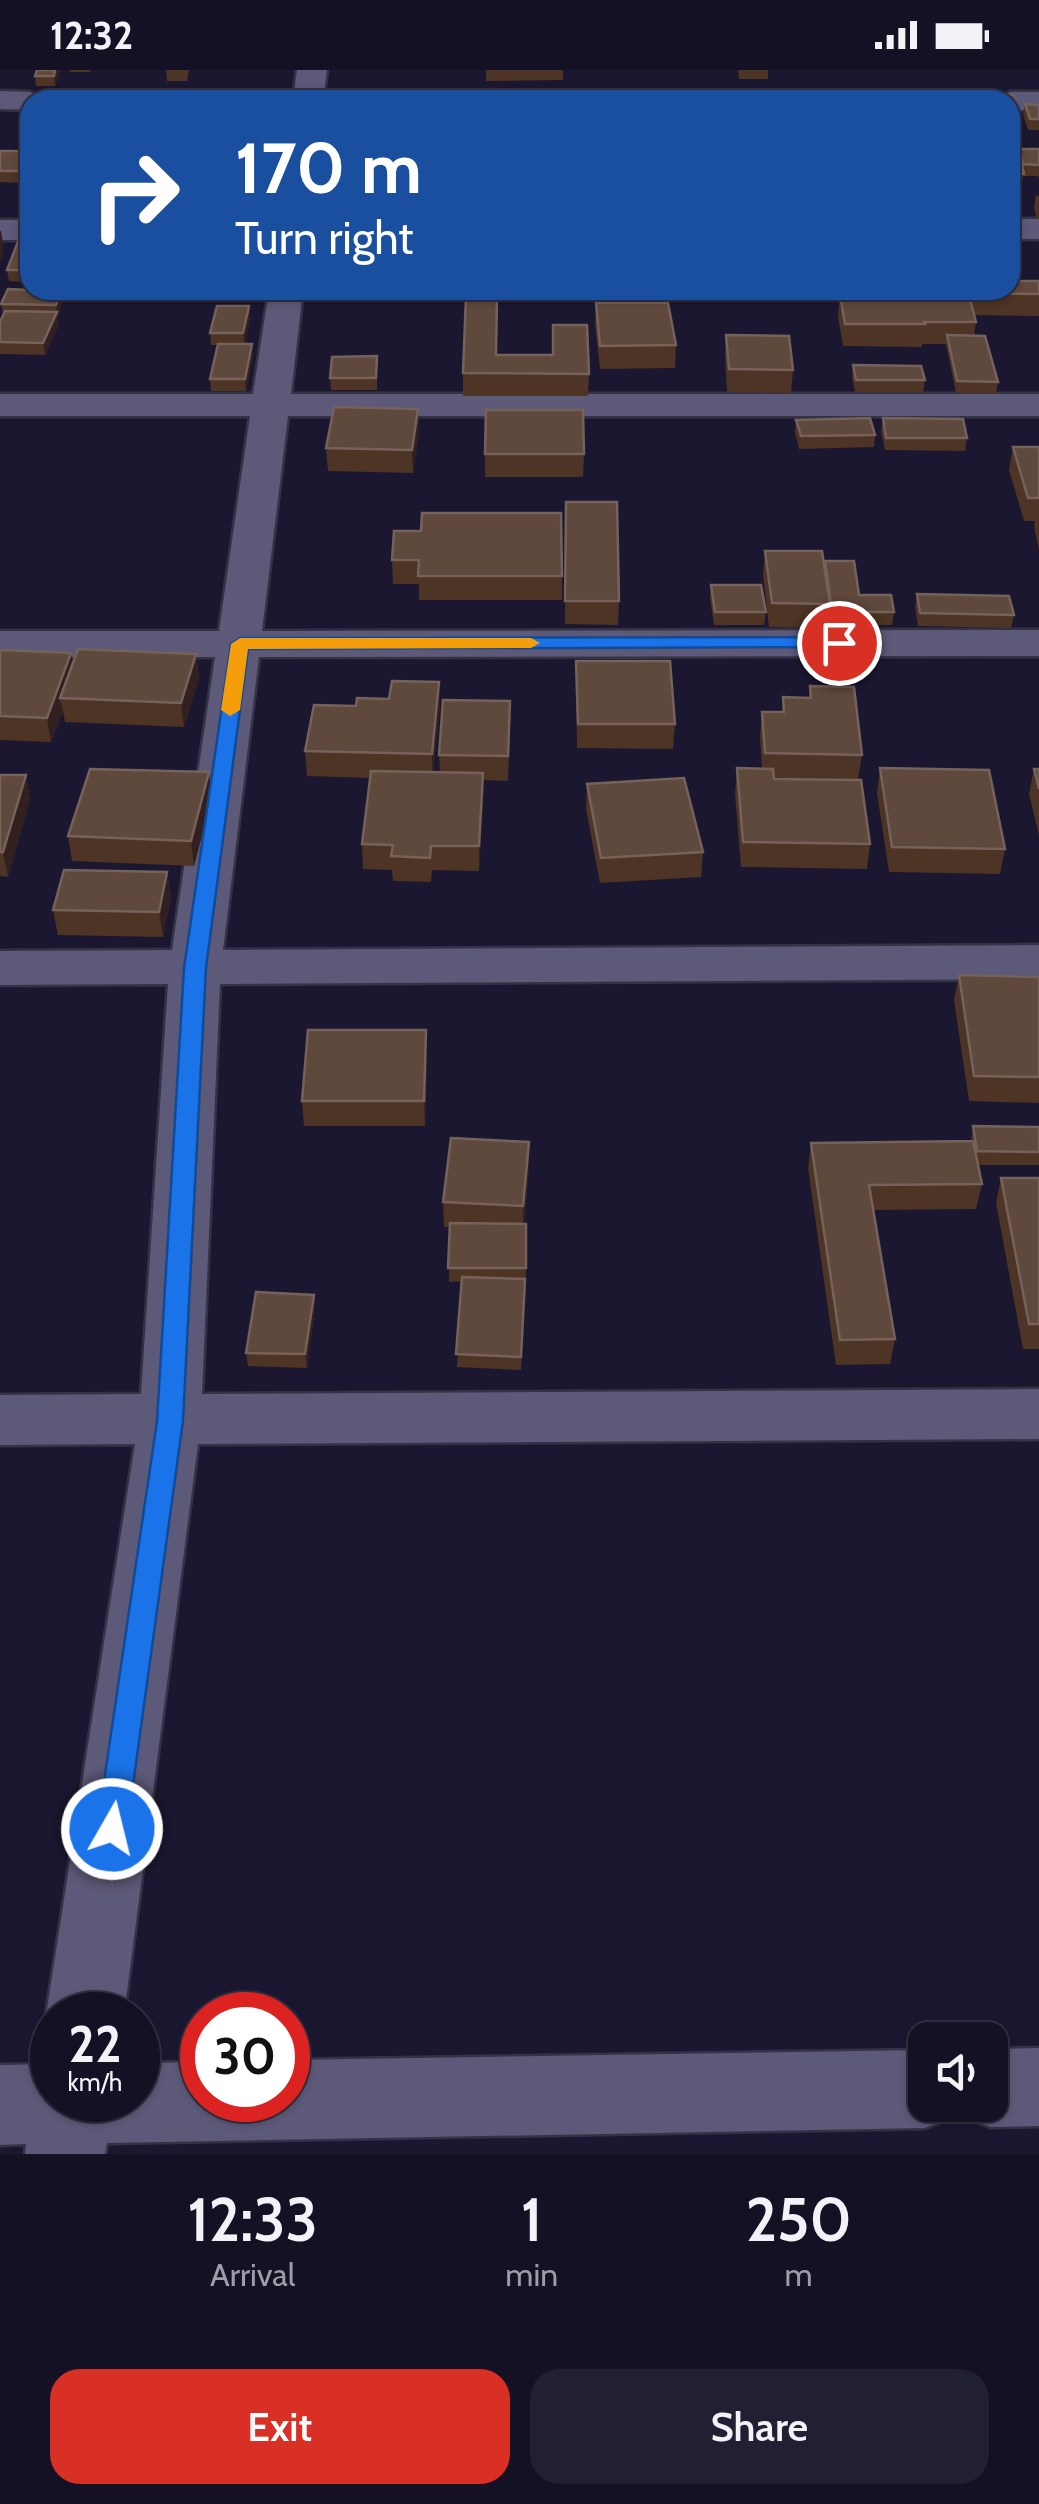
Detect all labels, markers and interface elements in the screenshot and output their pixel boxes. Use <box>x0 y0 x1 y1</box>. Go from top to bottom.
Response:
text: 12:32 <box>50 12 133 59</box>
text: 170 m <box>235 125 422 211</box>
icon: right <box>70 130 200 260</box>
text: Turn right <box>235 211 414 265</box>
pin <box>797 601 882 686</box>
icon: arrive <box>812 616 867 671</box>
position arrow <box>60 1777 164 1881</box>
speed limit sign: 30 <box>180 1992 310 2122</box>
text: 22 <box>69 2014 121 2075</box>
map controls <box>908 2022 1008 2122</box>
button: sound <box>908 2022 1008 2122</box>
text: km/h <box>68 2067 122 2097</box>
text: 12:33 <box>187 2183 318 2256</box>
text: 1 <box>521 2183 542 2256</box>
text: 250 <box>745 2183 852 2256</box>
text: Arrival <box>210 2255 295 2294</box>
text: min <box>505 2255 558 2294</box>
text: m <box>784 2255 813 2294</box>
button: Exit <box>50 2369 510 2484</box>
button: Share <box>530 2369 989 2484</box>

